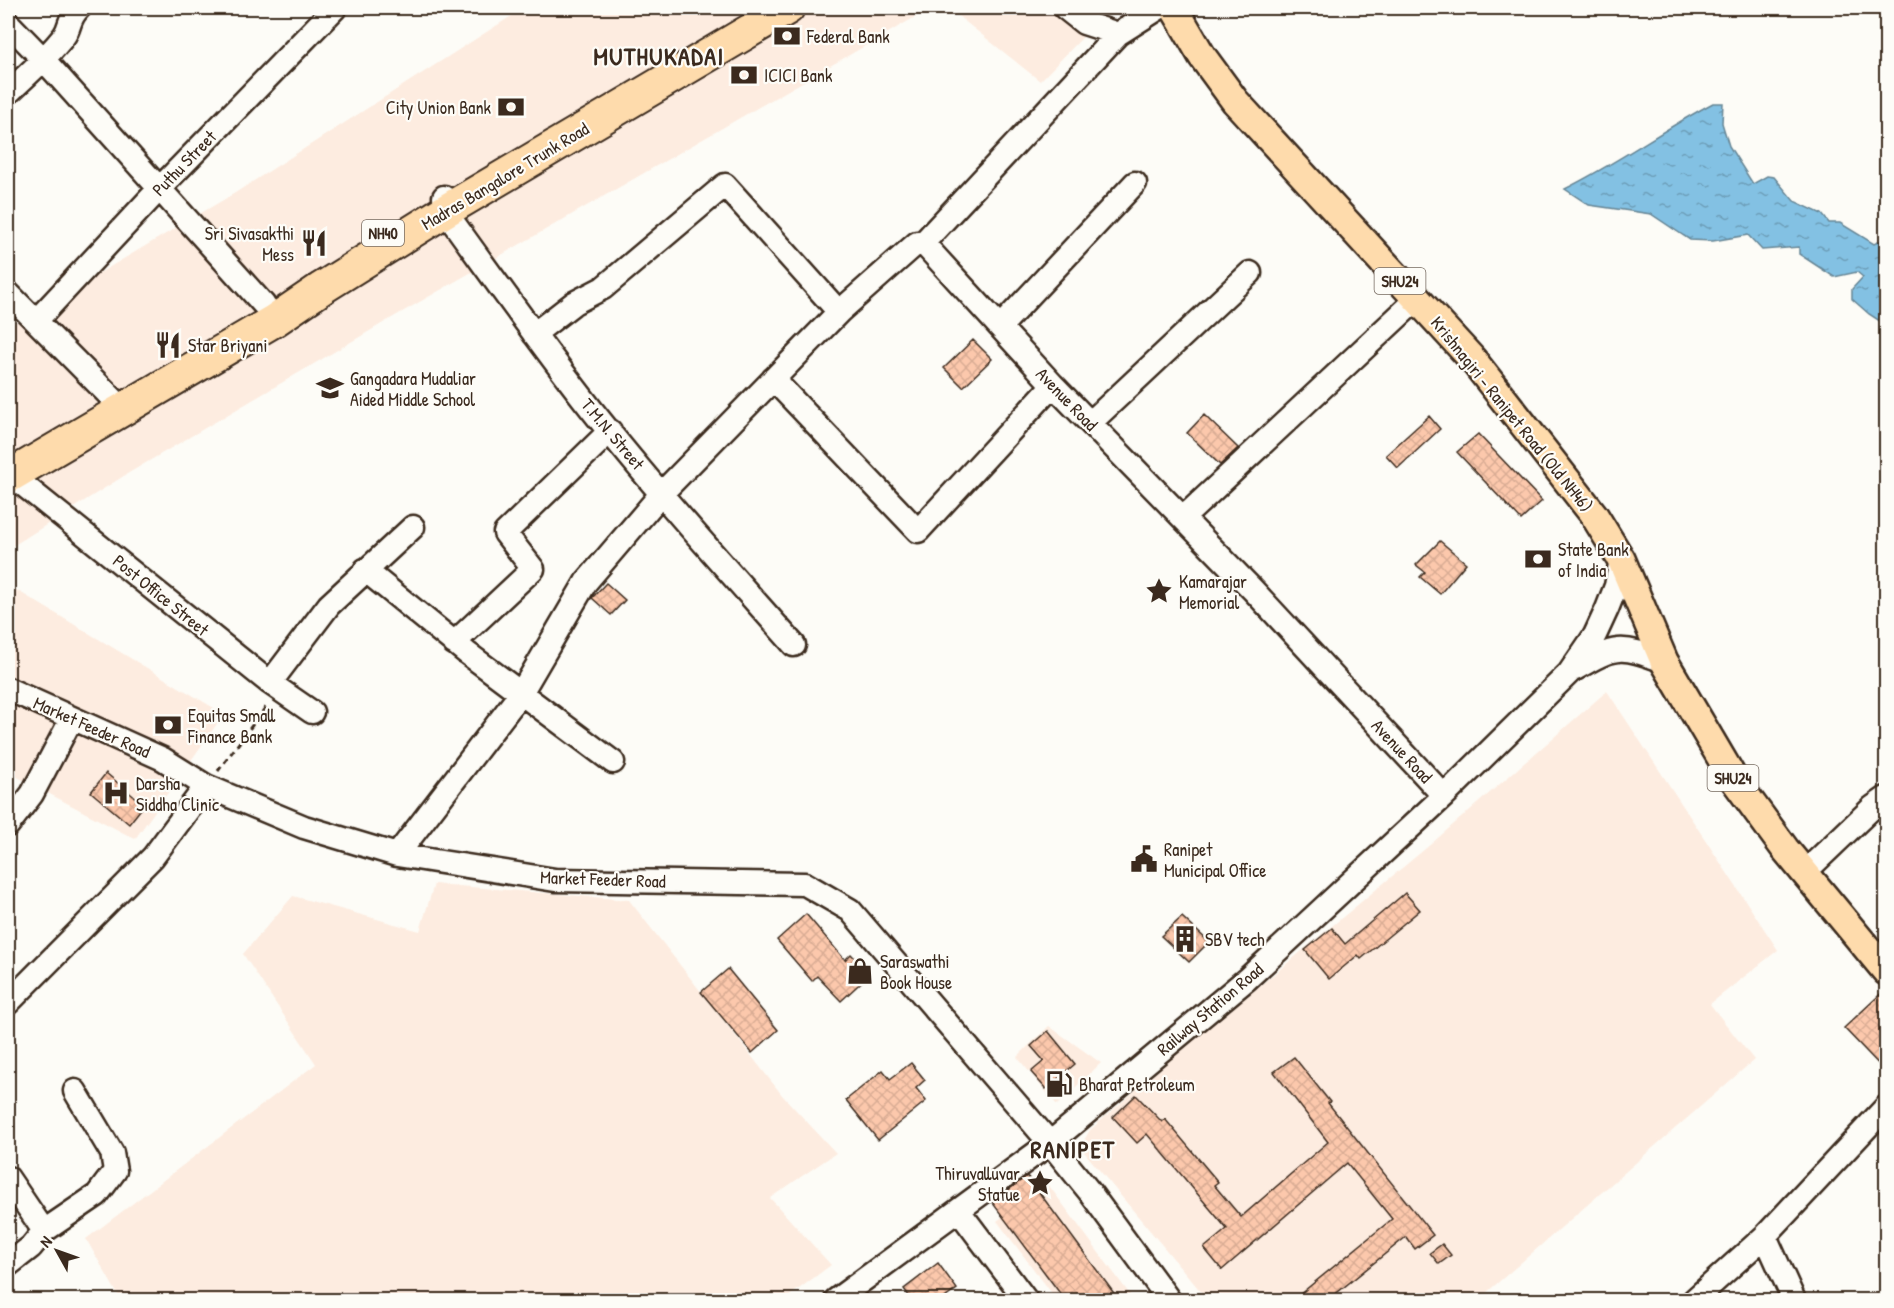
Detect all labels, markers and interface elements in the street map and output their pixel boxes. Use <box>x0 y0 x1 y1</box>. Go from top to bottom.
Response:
bank icon: Federal Bank <box>772 21 802 51</box>
place label: Federal Bank <box>806 24 890 49</box>
district label: MUTHUKADAI <box>593 40 725 72</box>
bank icon: ICICI Bank <box>729 60 759 90</box>
place label: ICICI Bank <box>764 63 833 88</box>
bank icon: City Union Bank <box>496 92 526 122</box>
place label: City Union Bank <box>386 95 492 120</box>
street label: Madras Bangalore Trunk Road <box>417 116 593 236</box>
street label: Puthu Street <box>146 124 222 201</box>
road number: NH40 <box>362 220 404 246</box>
place label: Sri Sivasakthi Mess <box>205 221 294 267</box>
restaurant icon: Sri Sivasakthi Mess <box>299 228 329 258</box>
road number: SHU24 <box>1374 268 1426 294</box>
street label: Krishnagiri - Ranipet Road (Old NH46) <box>1425 311 1599 517</box>
restaurant icon: Star Briyani <box>153 330 183 360</box>
place label: Star Briyani <box>188 333 268 358</box>
street label: Avenue Road <box>1030 362 1104 436</box>
place label: Gangadara Mudaliar Aided Middle School <box>350 366 476 412</box>
school or university icon: Gangadara Mudaliar Aided Middle School <box>315 373 345 403</box>
street label: T.M.N. Street <box>576 393 651 476</box>
place label: State Bank of India <box>1558 537 1629 583</box>
bank icon: State Bank of India <box>1523 544 1553 574</box>
street label: Post Office Street <box>108 549 215 642</box>
place label: Kamarajar Memorial <box>1179 569 1247 615</box>
place icon: Kamarajar Memorial <box>1144 576 1174 606</box>
street label: Market Feeder Road <box>30 690 154 764</box>
place label: Equitas Small Finance Bank <box>187 703 275 749</box>
bank icon: Equitas Small Finance Bank <box>153 710 183 740</box>
street label: Avenue Road <box>1366 713 1438 789</box>
road number: SHU24 <box>1708 765 1758 791</box>
place label: Darsha Siddha Clinic <box>136 771 219 817</box>
hospital icon: Darsha Siddha Clinic <box>101 778 131 808</box>
place label: Ranipet Municipal Office <box>1164 837 1266 883</box>
public building icon: Ranipet Municipal Office <box>1129 844 1159 874</box>
street label: Market Feeder Road <box>540 864 666 894</box>
building icon: SBV tech <box>1170 924 1200 954</box>
place label: SBV tech <box>1205 927 1265 952</box>
place label: Saraswathi Book House <box>880 949 952 995</box>
shop icon: Saraswathi Book House <box>845 956 875 986</box>
street label: Railway Station Road <box>1151 957 1269 1061</box>
fuel station icon: Bharat Petroleum <box>1044 1069 1074 1099</box>
place label: Bharat Petroleum <box>1079 1072 1195 1097</box>
district label: RANIPET <box>1031 1133 1115 1165</box>
place label: Thiruvalluvar Statue <box>935 1161 1020 1207</box>
place icon: Thiruvalluvar Statue <box>1025 1168 1055 1198</box>
north arrow <box>27 1221 87 1281</box>
text: N <box>34 1231 57 1252</box>

